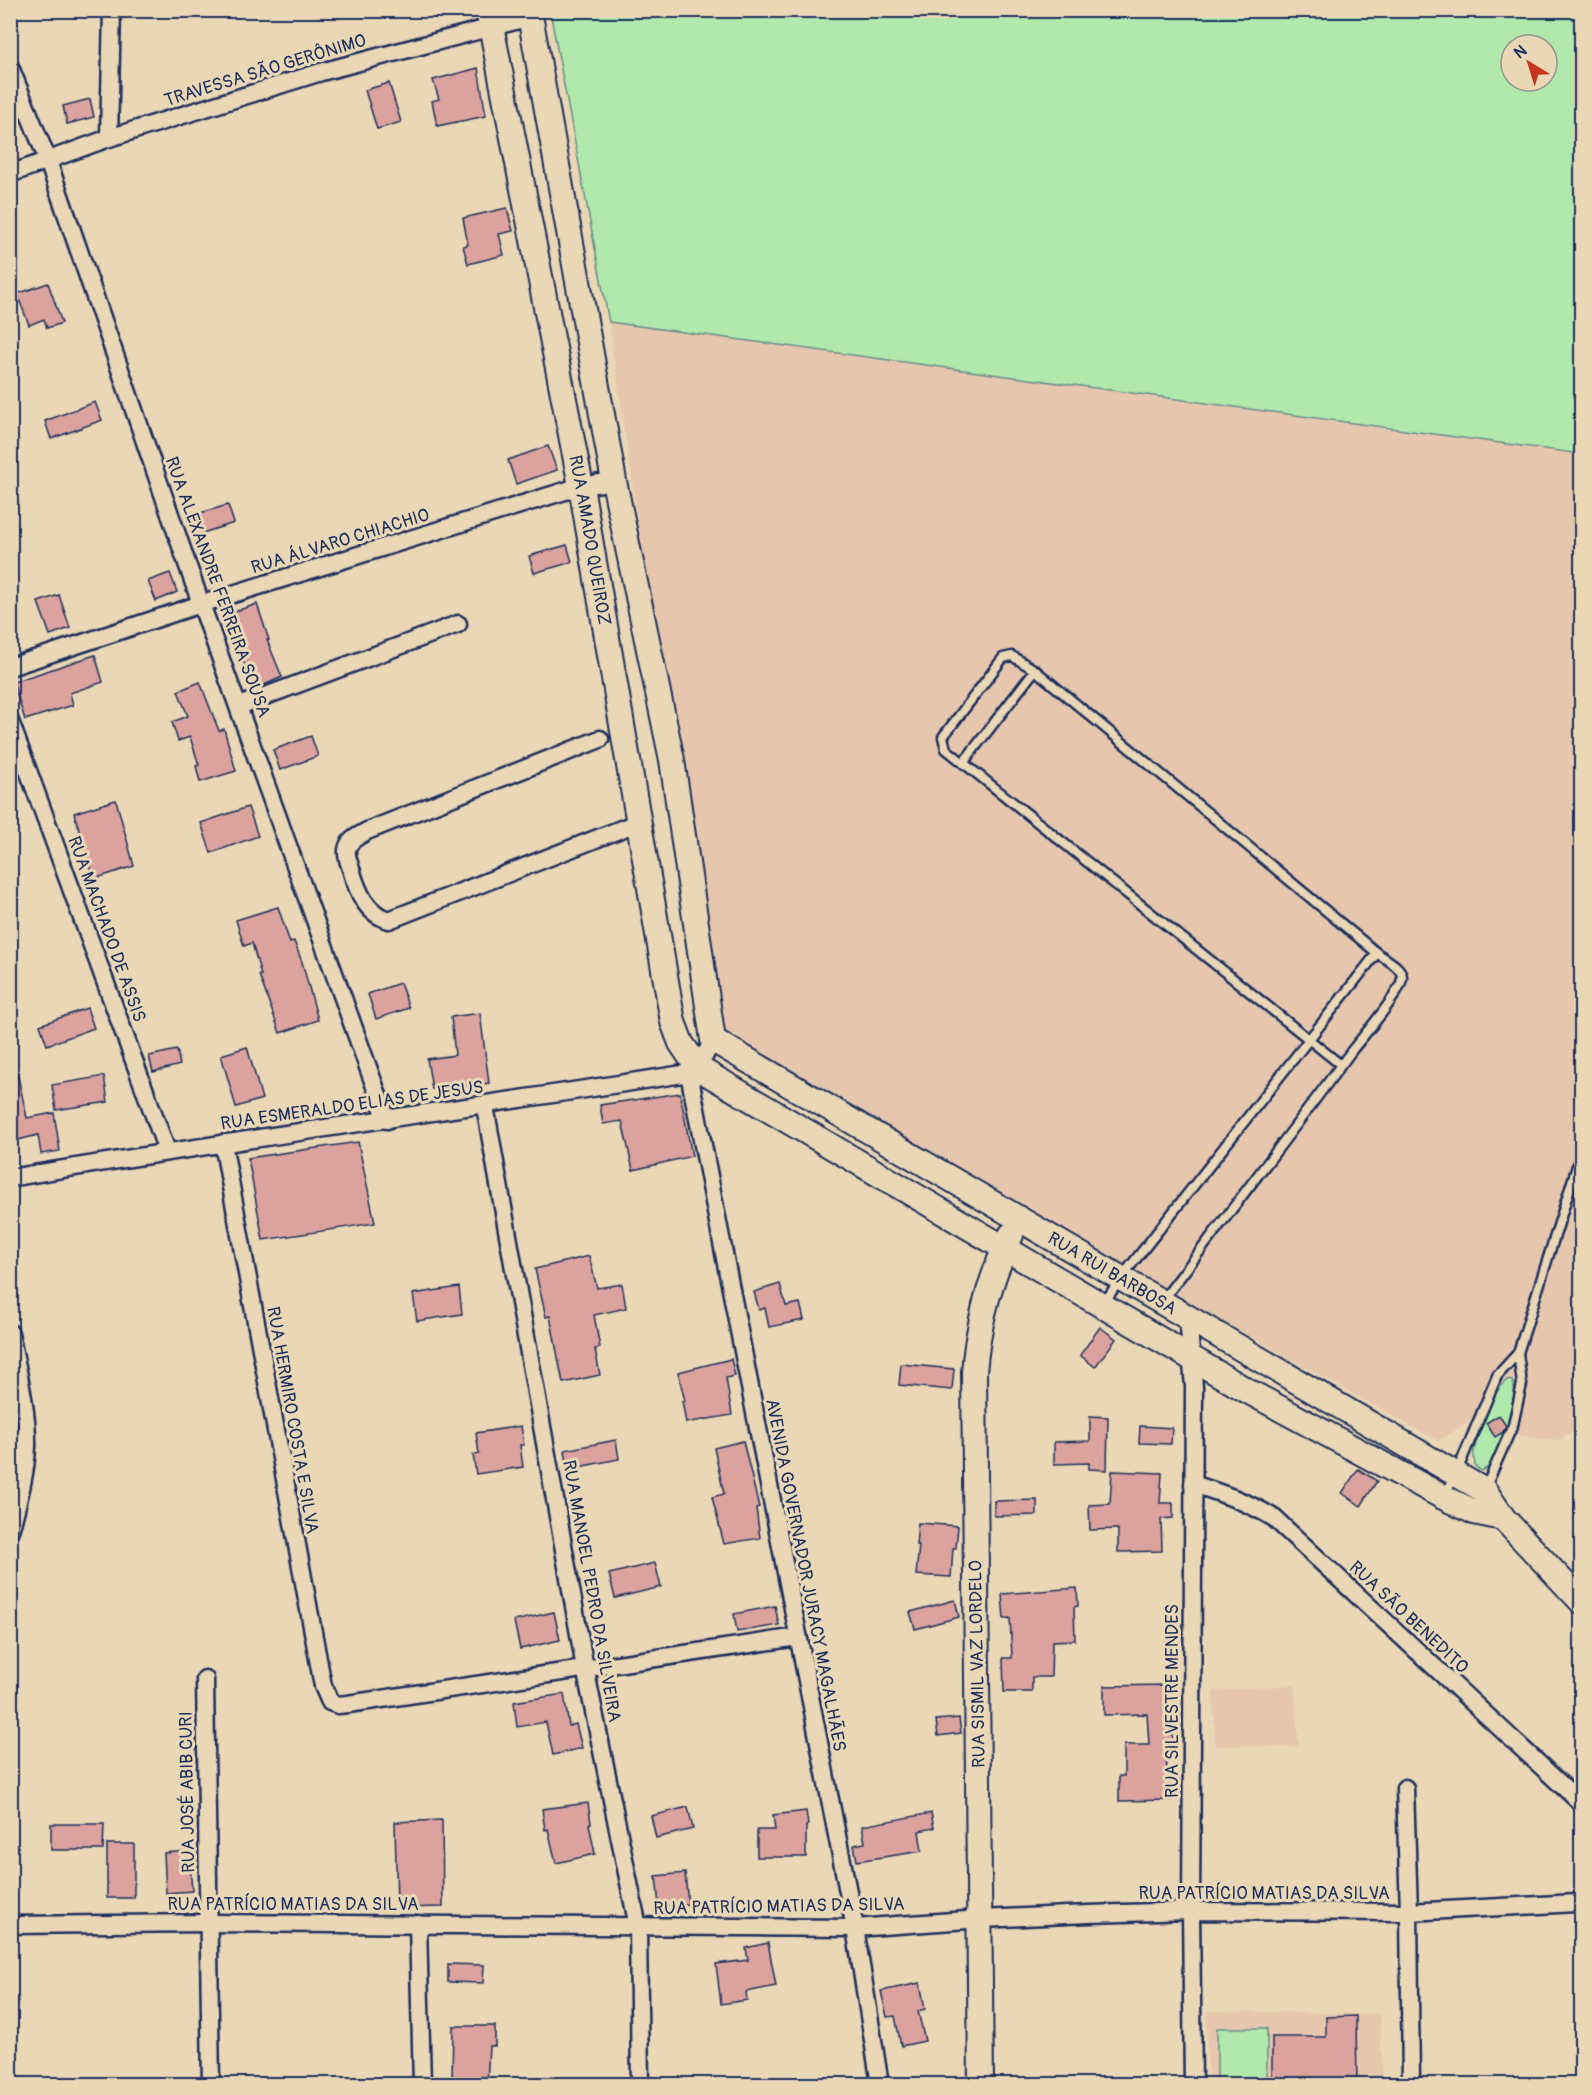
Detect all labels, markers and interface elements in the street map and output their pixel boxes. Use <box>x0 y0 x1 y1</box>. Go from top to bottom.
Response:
street label: TRAVESSA SÃO GERÔNIMO <box>161 29 369 112</box>
north arrow <box>1499 33 1559 93</box>
text: N <box>1510 41 1531 63</box>
street label: RUA AMADO QUEIROZ <box>563 453 616 627</box>
street label: RUA ALEXANDRE FERREIRA SOUSA <box>160 454 276 721</box>
street label: RUA ÁLVARO CHIACHIO <box>248 503 432 580</box>
street label: RUA MACHADO DE ASSIS <box>62 833 151 1025</box>
street label: RUA ESMERALDO ELIAS DE JESUS <box>219 1076 485 1135</box>
street label: RUA RUI BARBOSA <box>1043 1227 1181 1320</box>
street label: RUA HERMIRO COSTA E SILVA <box>261 1305 324 1536</box>
street label: AVENIDA GOVERNADOR JURACY MAGALHÃES <box>760 1397 851 1753</box>
street label: RUA MANOEL PEDRO DA SILVEIRA <box>557 1458 626 1724</box>
street label: RUA SÃO BENEDITO <box>1344 1556 1473 1679</box>
street label: RUA SISMIL VAZ LORDELO <box>964 1560 991 1768</box>
street label: RUA SILVESTRE MENDES <box>1161 1604 1184 1798</box>
street label: RUA JOSÉ ABIB CURI <box>175 1711 200 1873</box>
street label: RUA PATRÍCIO MATIAS DA SILVA <box>1138 1882 1390 1905</box>
street label: RUA PATRÍCIO MATIAS DA SILVA <box>167 1893 419 1916</box>
street label: RUA PATRÍCIO MATIAS DA SILVA <box>653 1893 905 1920</box>

